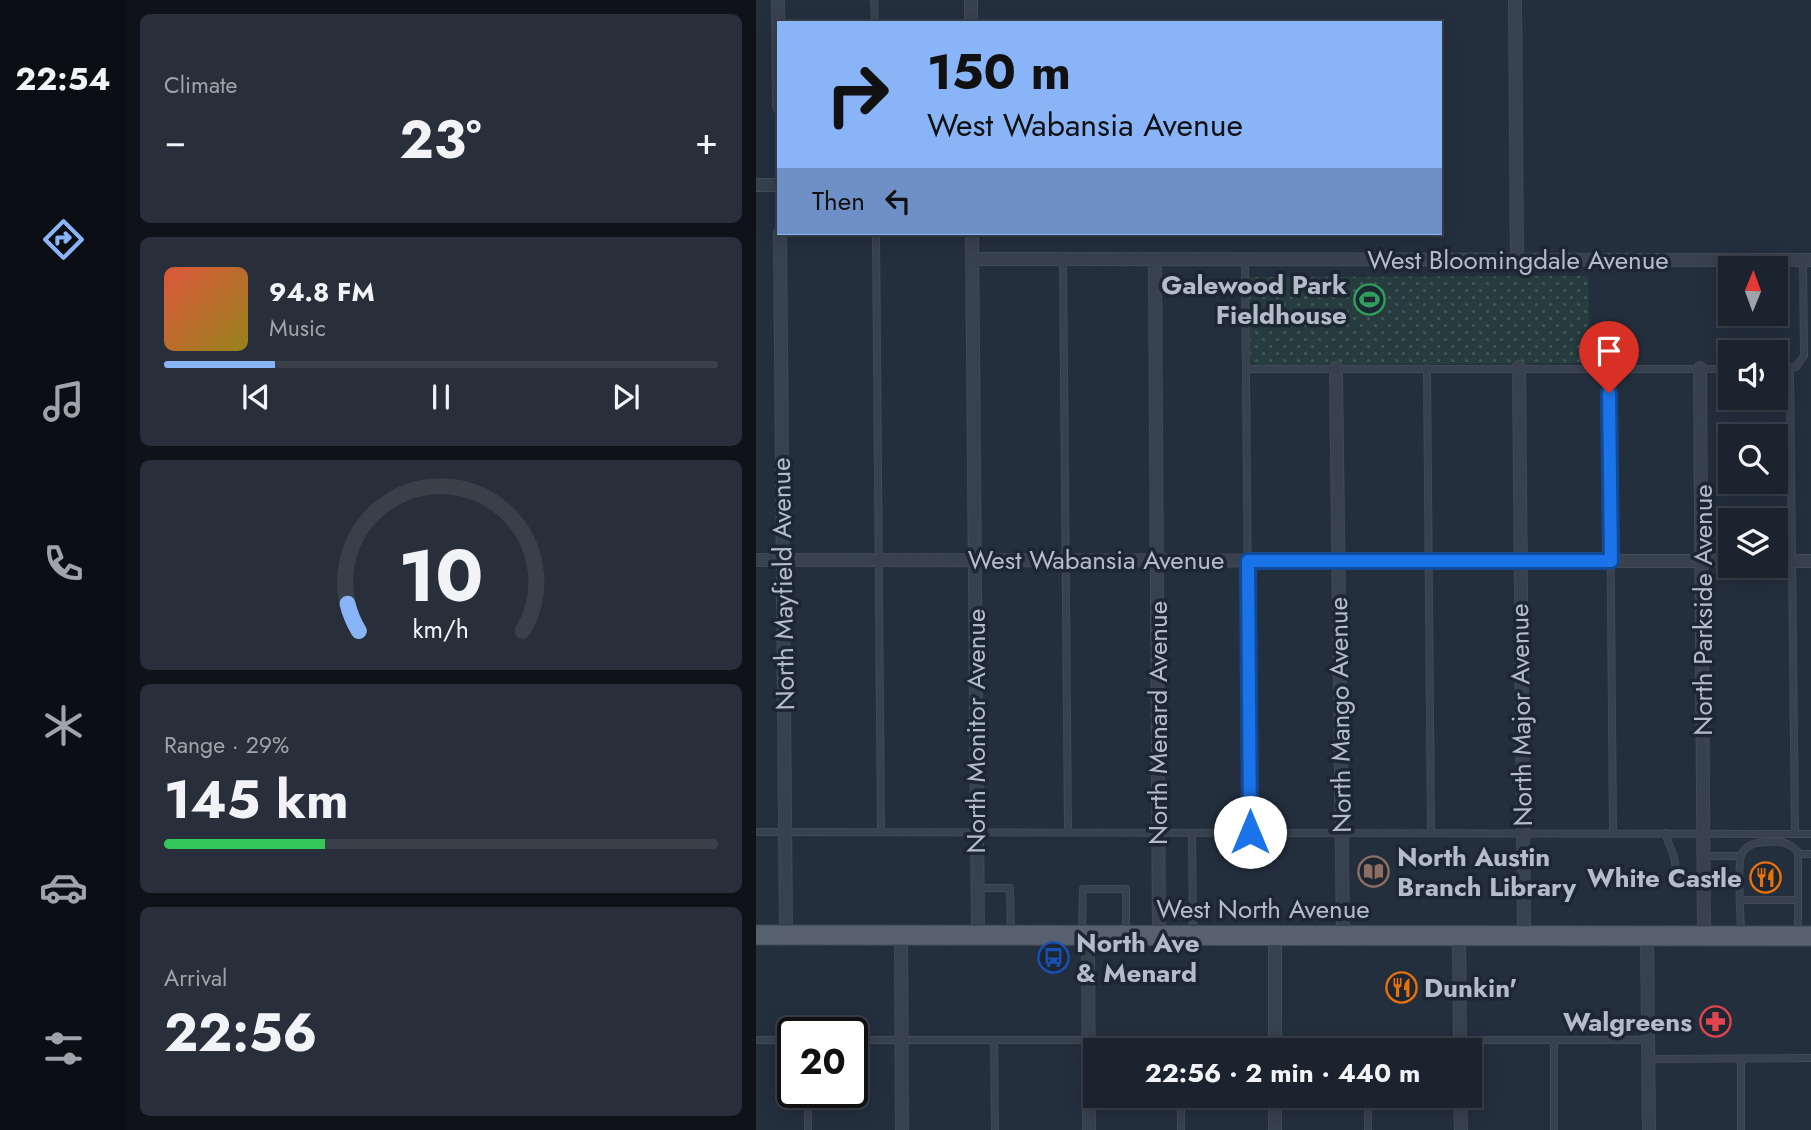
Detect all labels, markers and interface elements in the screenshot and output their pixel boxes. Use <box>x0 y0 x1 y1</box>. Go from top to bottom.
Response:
text: 150 m <box>927 37 1071 107</box>
icon: right <box>812 49 903 140</box>
text: 22:54 <box>15 56 111 102</box>
text: Climate <box>164 68 237 102</box>
text: 23° <box>400 102 481 178</box>
text: West Wabansia Avenue <box>927 102 1243 148</box>
text: − <box>164 113 186 168</box>
text: + <box>695 113 718 168</box>
text: Then <box>812 182 865 220</box>
icon: left <box>879 182 917 220</box>
icon: directions <box>39 215 88 264</box>
street label: West Bloomingdale Avenue <box>1367 241 1669 279</box>
north arrow <box>1718 256 1788 326</box>
map controls <box>1718 256 1788 578</box>
place label: Galewood Park Fieldhouse <box>1161 266 1347 334</box>
text: 94.8 FM <box>269 273 375 311</box>
sports icon: Galewood Park Fieldhouse <box>1353 283 1387 317</box>
text: Music <box>269 311 326 345</box>
pin <box>1579 321 1639 393</box>
icon: arrive <box>1590 332 1628 370</box>
button: sound <box>1718 340 1788 410</box>
icon: music <box>39 377 88 426</box>
icon: previous <box>237 378 275 416</box>
icon: pause <box>422 378 460 416</box>
icon: next <box>607 378 645 416</box>
button: search <box>1718 424 1788 494</box>
street label: North Mayfield Avenue <box>762 457 804 711</box>
street label: North Parkside Avenue <box>1684 484 1722 736</box>
button: layers <box>1718 508 1788 578</box>
text: 10 <box>398 523 484 628</box>
icon: phone <box>39 539 88 588</box>
street label: West Wabansia Avenue <box>968 541 1224 579</box>
street label: North Mango Avenue <box>1319 597 1361 833</box>
street label: North Menard Avenue <box>1139 601 1177 845</box>
street label: North Major Avenue <box>1500 603 1542 827</box>
street label: North Monitor Avenue <box>957 609 995 853</box>
text: km/h <box>413 611 469 647</box>
icon: climate <box>39 701 88 750</box>
text: Range · 29% <box>164 728 289 762</box>
text: 145 km <box>164 762 349 838</box>
position arrow <box>1213 795 1287 869</box>
place label: North Austin Branch Library <box>1397 838 1576 906</box>
library icon: North Austin Branch Library <box>1357 855 1391 889</box>
place label: White Castle <box>1587 859 1742 897</box>
restaurant icon: White Castle <box>1748 861 1782 895</box>
icon: car <box>39 863 88 912</box>
street label: West North Avenue <box>1156 890 1370 928</box>
place label: North Ave & Menard <box>1076 924 1200 992</box>
bus stop icon: North Ave & Menard <box>1036 941 1070 975</box>
text: Arrival <box>164 961 227 995</box>
place label: Dunkin' <box>1424 969 1517 1007</box>
restaurant icon: Dunkin' <box>1384 971 1418 1005</box>
text: 22:56 <box>164 995 317 1071</box>
place label: Walgreens <box>1563 1003 1692 1041</box>
pharmacy icon: Walgreens <box>1698 1005 1732 1039</box>
speed limit sign: 20 <box>777 1017 868 1108</box>
icon: filters <box>39 1024 88 1073</box>
text: 22:56 · 2 min · 440 m <box>1145 1054 1420 1092</box>

